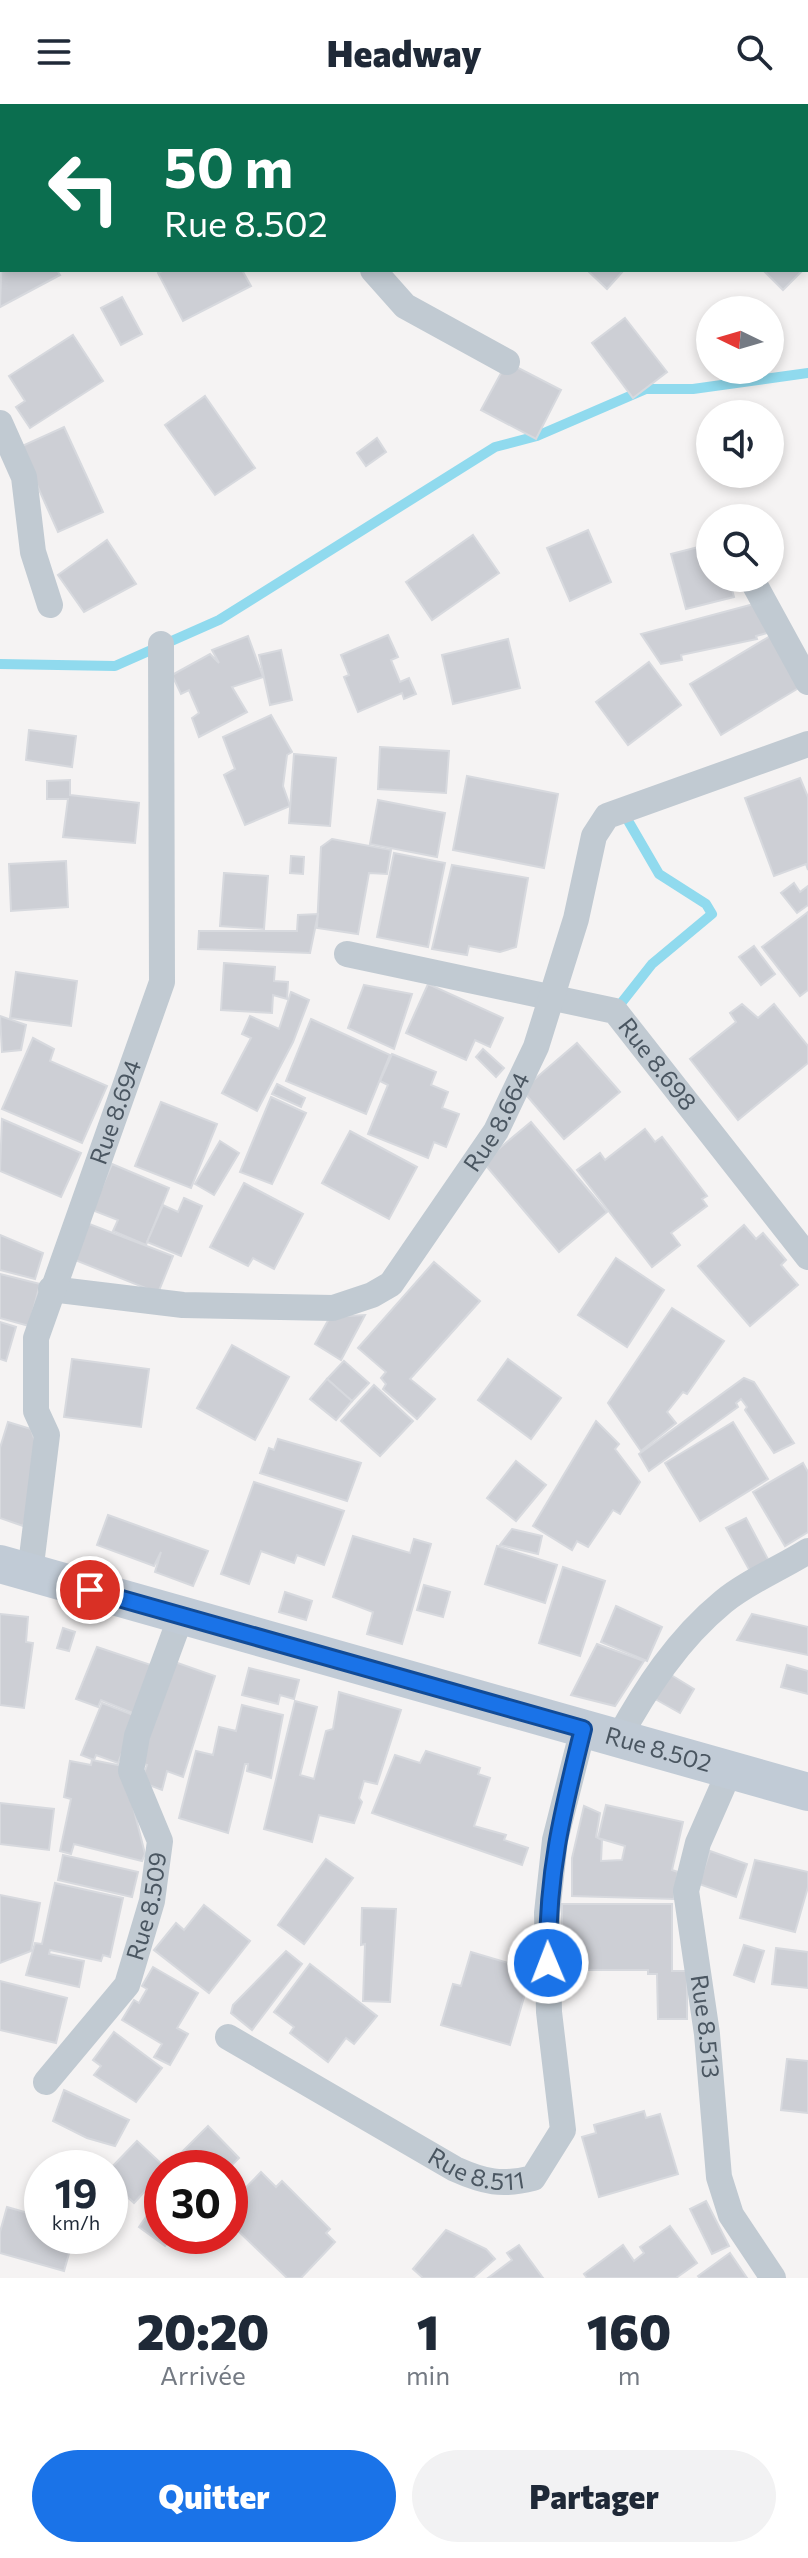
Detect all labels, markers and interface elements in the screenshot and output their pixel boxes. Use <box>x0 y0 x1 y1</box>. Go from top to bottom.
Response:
icon: menu <box>32 30 76 74</box>
text: Headway <box>326 30 482 74</box>
icon: search <box>732 30 776 74</box>
text: 50 m <box>164 131 293 200</box>
icon: left <box>32 136 136 240</box>
text: Rue 8.502 <box>164 200 328 244</box>
north arrow <box>696 296 784 384</box>
map controls <box>696 296 784 592</box>
button: sound <box>696 400 784 488</box>
button: search <box>696 504 784 592</box>
street label: Rue 8.698 <box>613 1012 703 1116</box>
street label: Rue 8.694 <box>83 1055 146 1168</box>
street label: Rue 8.664 <box>457 1067 535 1177</box>
pin <box>56 1556 124 1624</box>
icon: arrive <box>68 1568 112 1612</box>
street label: Rue 8.502 <box>602 1720 715 1777</box>
street label: Rue 8.509 <box>119 1850 171 1963</box>
position arrow <box>506 1921 590 2005</box>
street label: Rue 8.513 <box>685 1972 727 2079</box>
street label: Rue 8.511 <box>423 2141 527 2195</box>
speed limit sign: 30 <box>144 2150 248 2254</box>
text: 19 <box>55 2167 97 2216</box>
text: km/h <box>52 2210 100 2234</box>
text: 20:20 <box>137 2301 269 2360</box>
text: 1 <box>417 2301 439 2360</box>
text: 160 <box>587 2301 671 2360</box>
text: Arrivée <box>160 2359 246 2390</box>
text: min <box>406 2359 450 2390</box>
text: m <box>618 2359 640 2390</box>
button: Quitter <box>32 2450 396 2542</box>
button: Partager <box>412 2450 776 2542</box>

